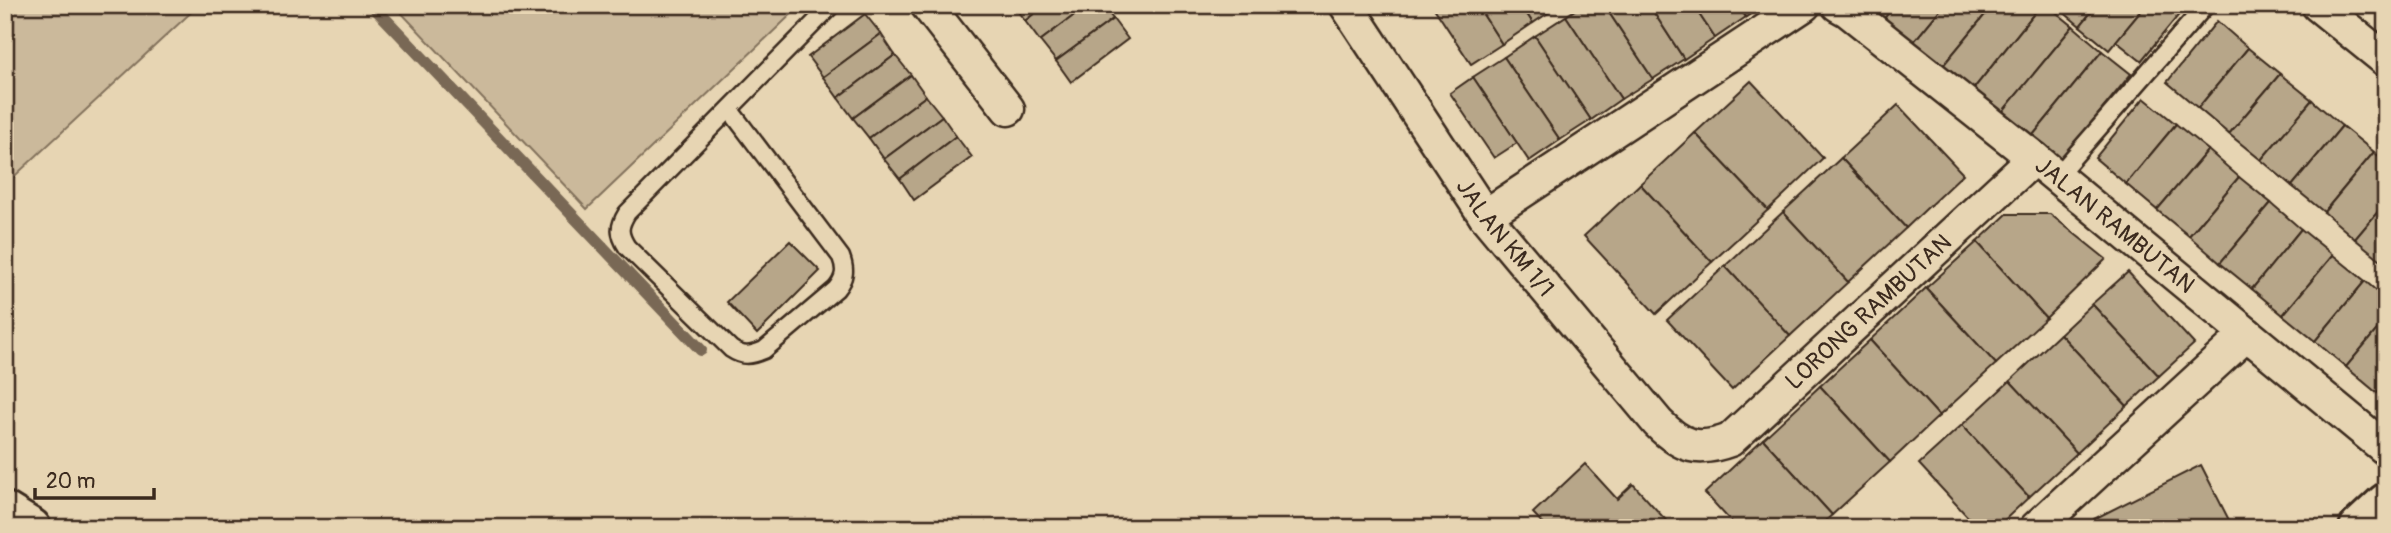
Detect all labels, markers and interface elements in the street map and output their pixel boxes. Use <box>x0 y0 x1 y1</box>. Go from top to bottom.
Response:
street label: JALAN RAMBUTAN <box>2029 151 2200 300</box>
street label: JALAN KM 1/1 <box>1450 173 1560 303</box>
street label: LORONG RAMBUTAN <box>1780 228 1958 396</box>
scale bar <box>35 456 154 500</box>
text: 20 m <box>46 468 95 495</box>

